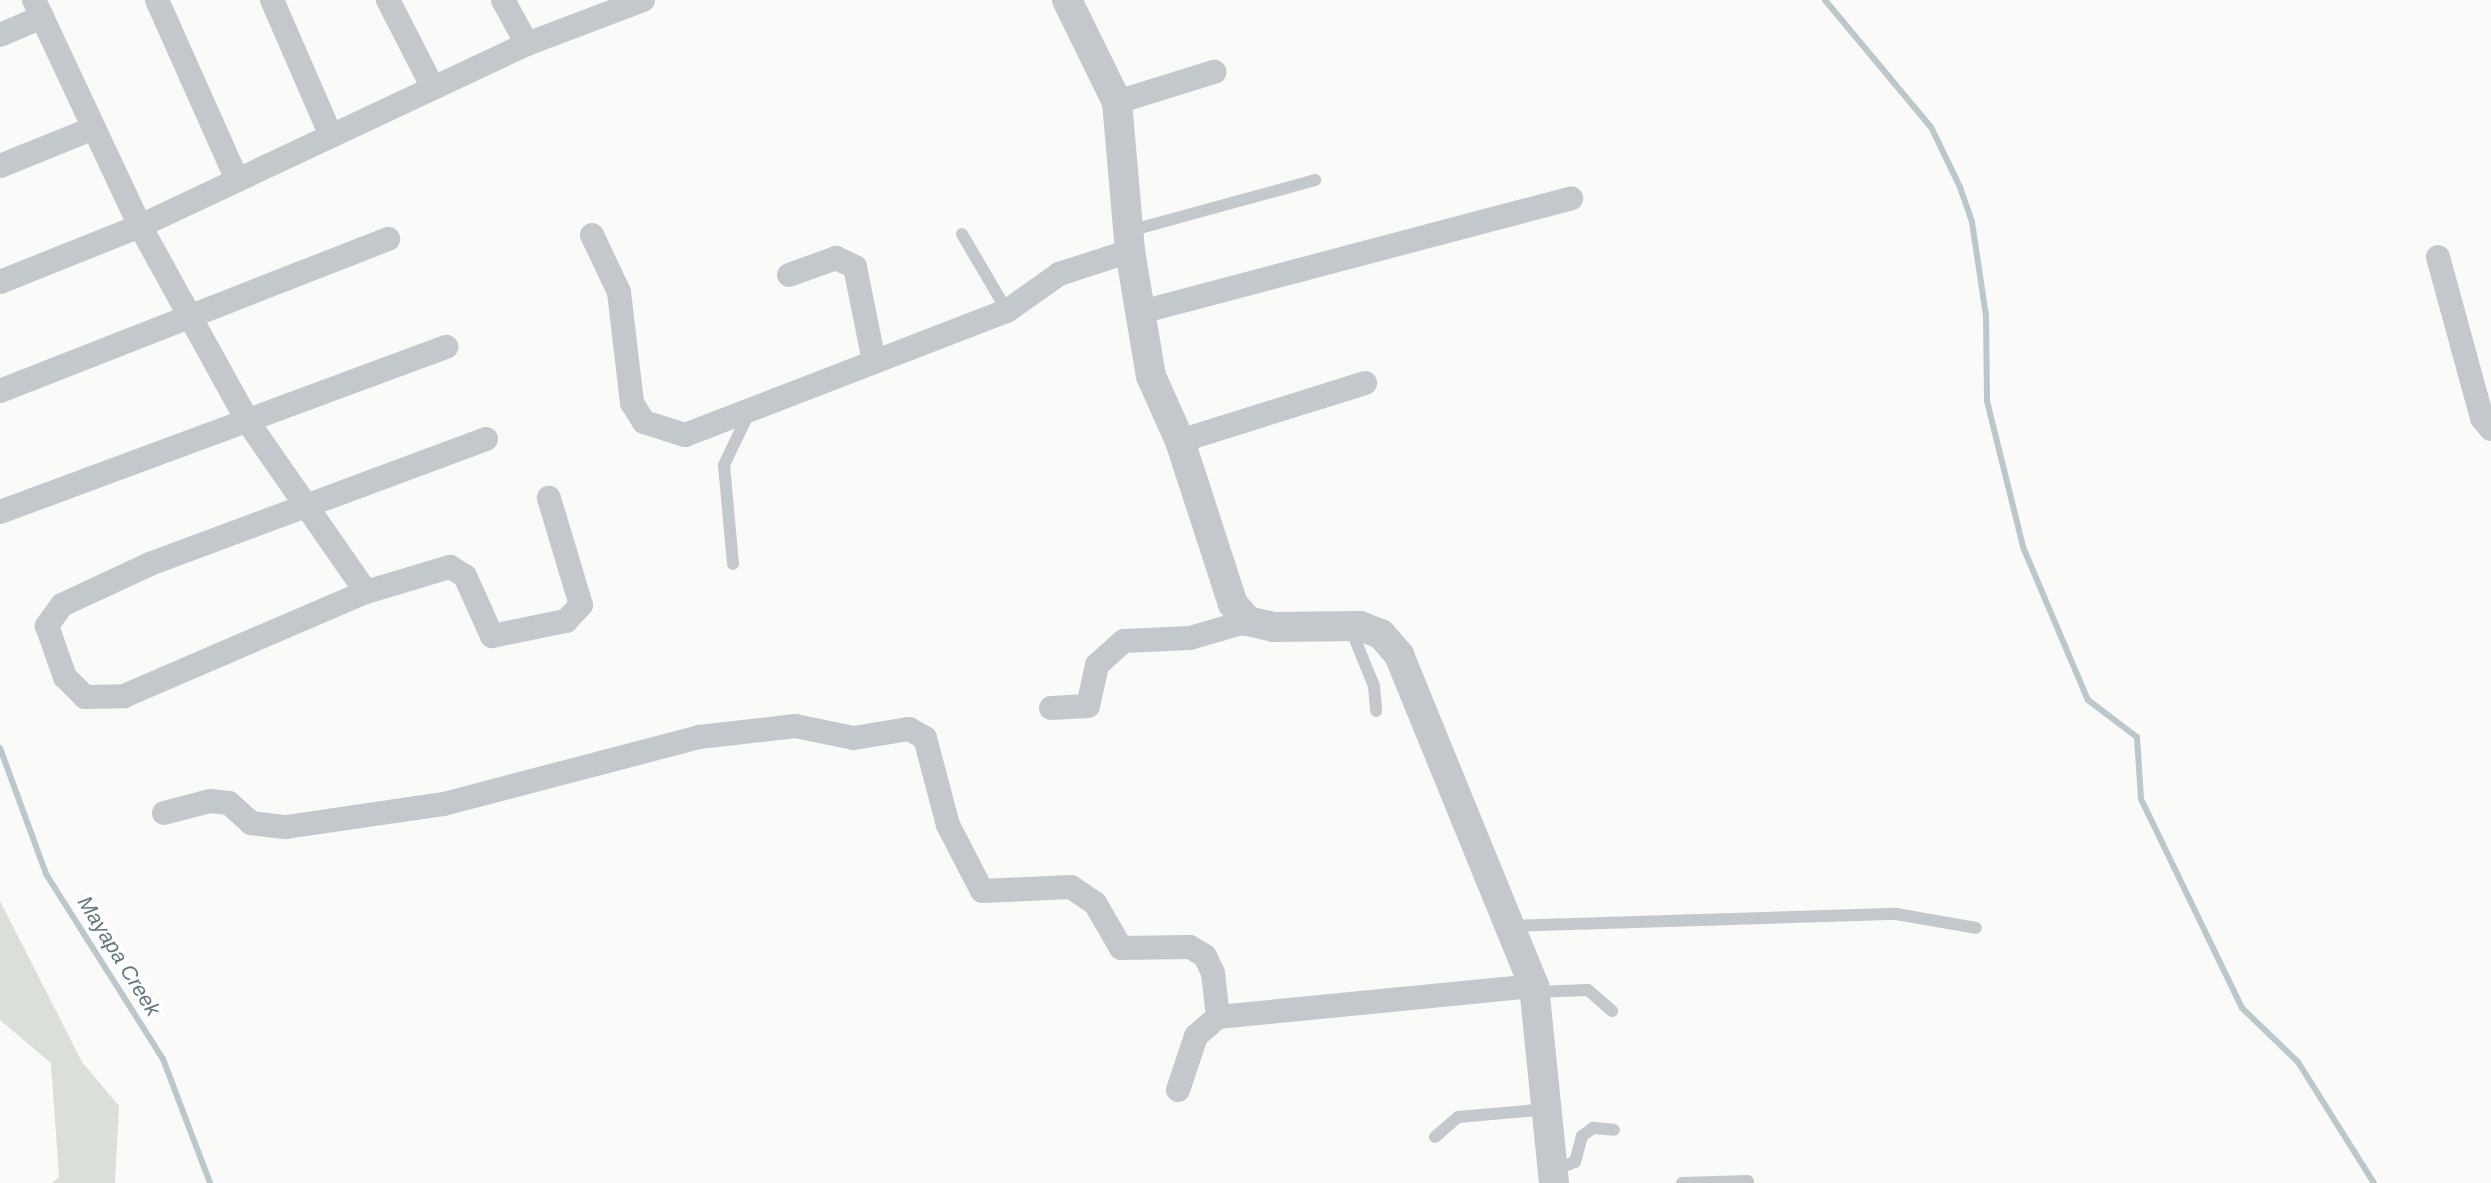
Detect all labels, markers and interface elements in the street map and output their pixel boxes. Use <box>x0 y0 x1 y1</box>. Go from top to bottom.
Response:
water label: Mayapa Creek <box>72 891 166 1021</box>

